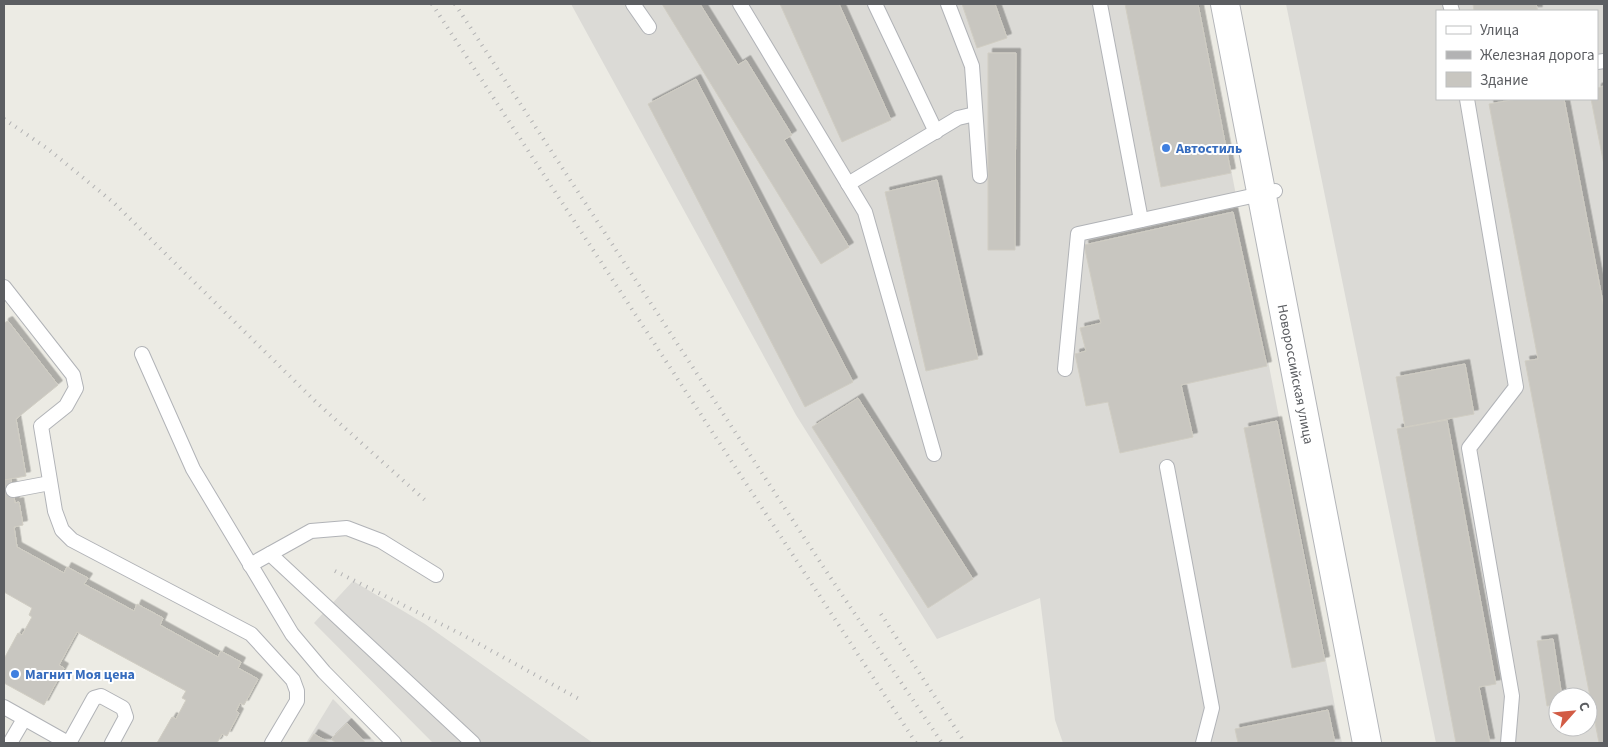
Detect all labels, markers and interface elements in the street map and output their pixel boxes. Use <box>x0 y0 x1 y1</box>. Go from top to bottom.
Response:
legend <box>1436 10 1598 100</box>
text: Улица <box>1480 20 1519 41</box>
text: Железная дорога <box>1480 45 1595 66</box>
text: Здание <box>1480 70 1528 91</box>
place label: Автостиль <box>1175 139 1242 159</box>
marker: Автостиль <box>1160 142 1172 154</box>
street label: Новороссийская улица <box>1272 303 1318 446</box>
place label: Магнит Моя цена <box>25 665 135 685</box>
marker: Магнит Моя цена <box>9 668 21 680</box>
north arrow <box>1548 687 1598 737</box>
text: С <box>1573 698 1594 715</box>

